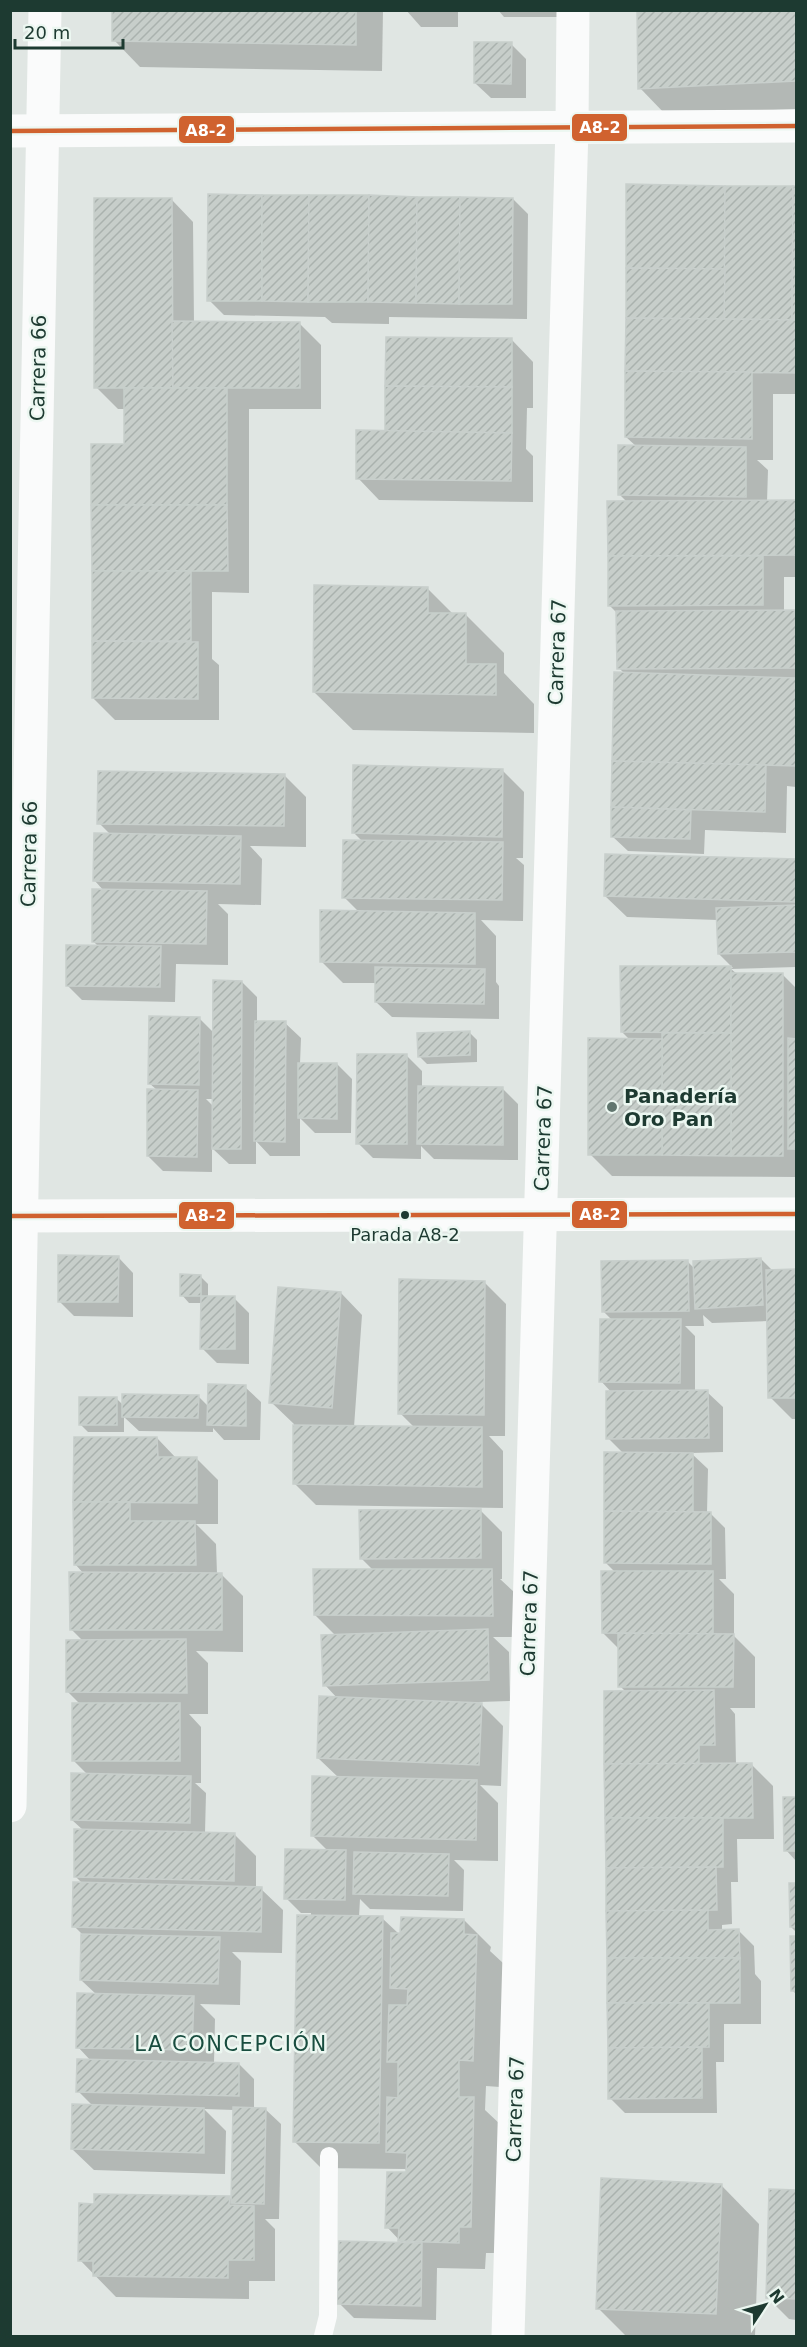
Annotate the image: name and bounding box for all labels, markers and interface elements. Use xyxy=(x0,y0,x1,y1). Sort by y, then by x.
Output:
scale bar xyxy=(15,12,123,50)
text: 20 m xyxy=(24,22,70,43)
line badge: A8-2 xyxy=(571,113,628,142)
line badge: A8-2 xyxy=(178,115,235,144)
text: A8-2 xyxy=(579,118,621,137)
text: A8-2 xyxy=(185,121,227,140)
street label: Carrera 66 xyxy=(25,315,51,421)
street label: Carrera 67 xyxy=(543,598,571,706)
street label: Carrera 66 xyxy=(16,801,42,907)
street label: Carrera 67 xyxy=(529,1084,557,1192)
place label: Panadería Oro Pan xyxy=(624,1084,737,1131)
marker: Panadería Oro Pan xyxy=(605,1100,619,1114)
line badge: A8-2 xyxy=(571,1200,628,1229)
line badge: A8-2 xyxy=(178,1201,235,1230)
text: A8-2 xyxy=(579,1205,621,1224)
text: A8-2 xyxy=(185,1206,227,1225)
marker: Parada A8-2 xyxy=(399,1209,411,1221)
place label: Parada A8-2 xyxy=(350,1224,460,1245)
street label: Carrera 67 xyxy=(515,1569,543,1677)
district label: LA CONCEPCIÓN xyxy=(134,2031,328,2056)
street label: Carrera 67 xyxy=(501,2055,529,2163)
north arrow xyxy=(735,2275,795,2335)
text: N xyxy=(765,2285,788,2307)

